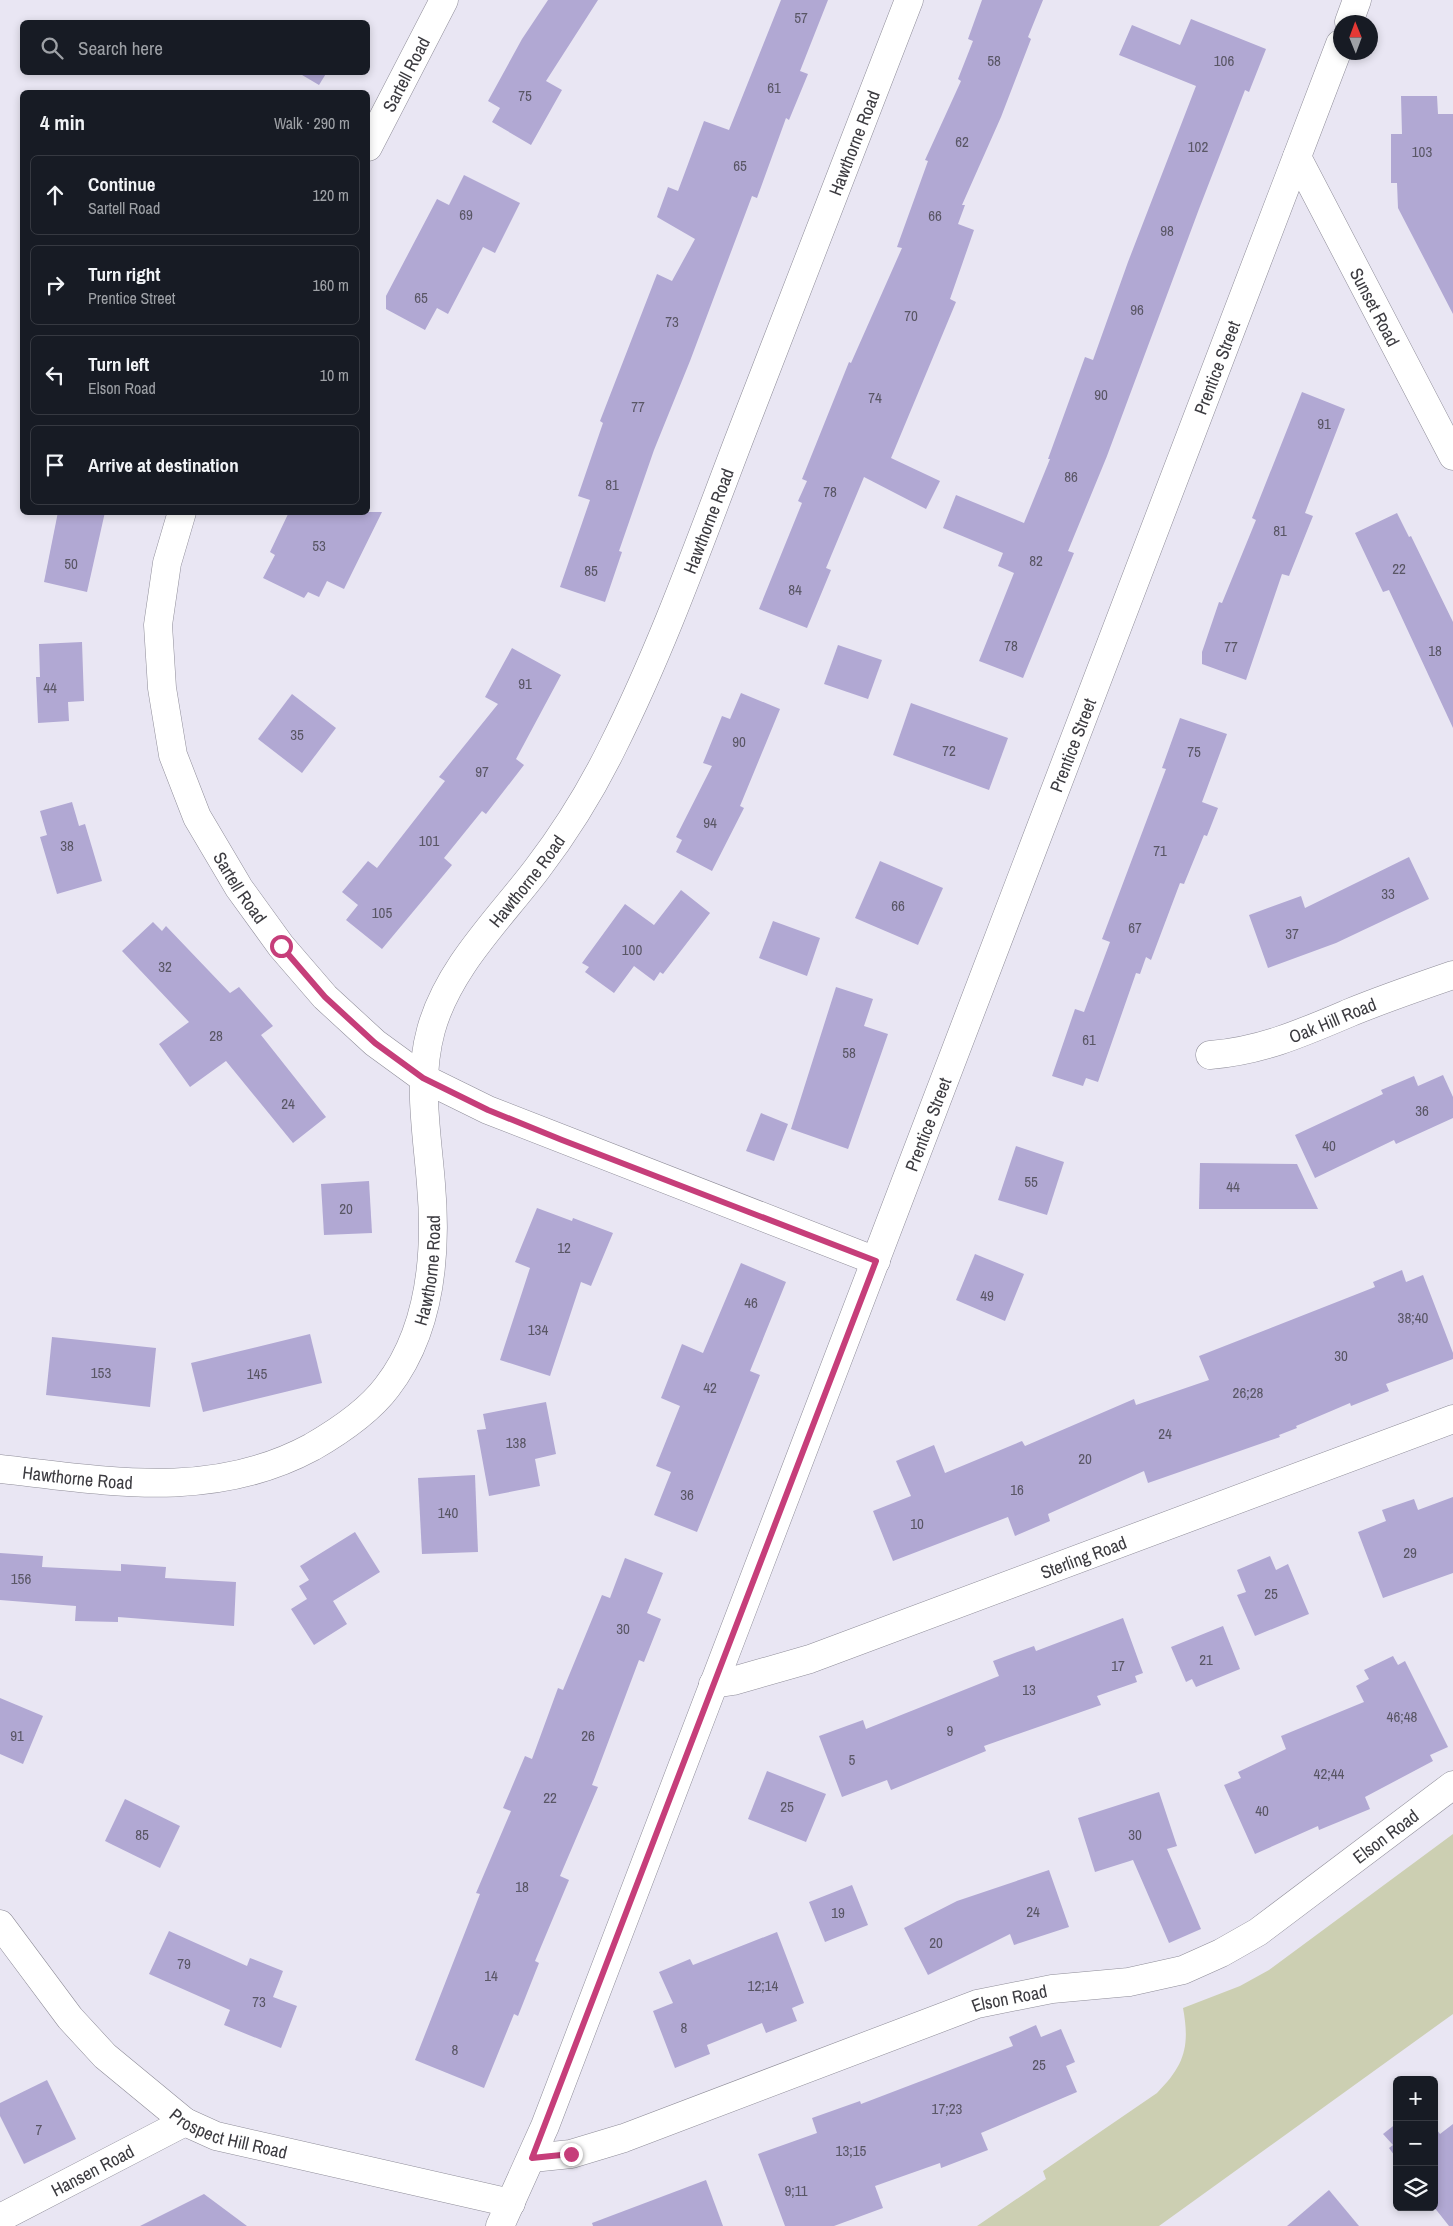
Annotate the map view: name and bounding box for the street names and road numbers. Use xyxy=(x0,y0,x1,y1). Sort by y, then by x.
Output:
street label: Sartell Road xyxy=(376,32,435,116)
street label: Hawthorne Road xyxy=(822,87,885,199)
street label: Sunset Road xyxy=(1344,263,1406,350)
street label: Prentice Street xyxy=(1187,317,1246,418)
street label: Hawthorne Road xyxy=(677,465,739,577)
street label: Prentice Street xyxy=(1043,694,1102,795)
street label: Hawthorne Road xyxy=(483,830,571,932)
street label: Sartell Road xyxy=(208,847,273,928)
street label: Oak Hill Road xyxy=(1285,991,1380,1049)
street label: Prentice Street xyxy=(898,1074,957,1175)
street label: Hawthorne Road xyxy=(407,1215,445,1328)
street label: Hawthorne Road xyxy=(21,1459,133,1495)
street label: Sterling Road xyxy=(1037,1529,1130,1585)
street label: Elson Road xyxy=(1347,1803,1423,1869)
street label: Elson Road xyxy=(968,1978,1049,2018)
street label: Prospect Hill Road xyxy=(165,2102,290,2164)
street label: Hansen Road xyxy=(46,2138,138,2202)

